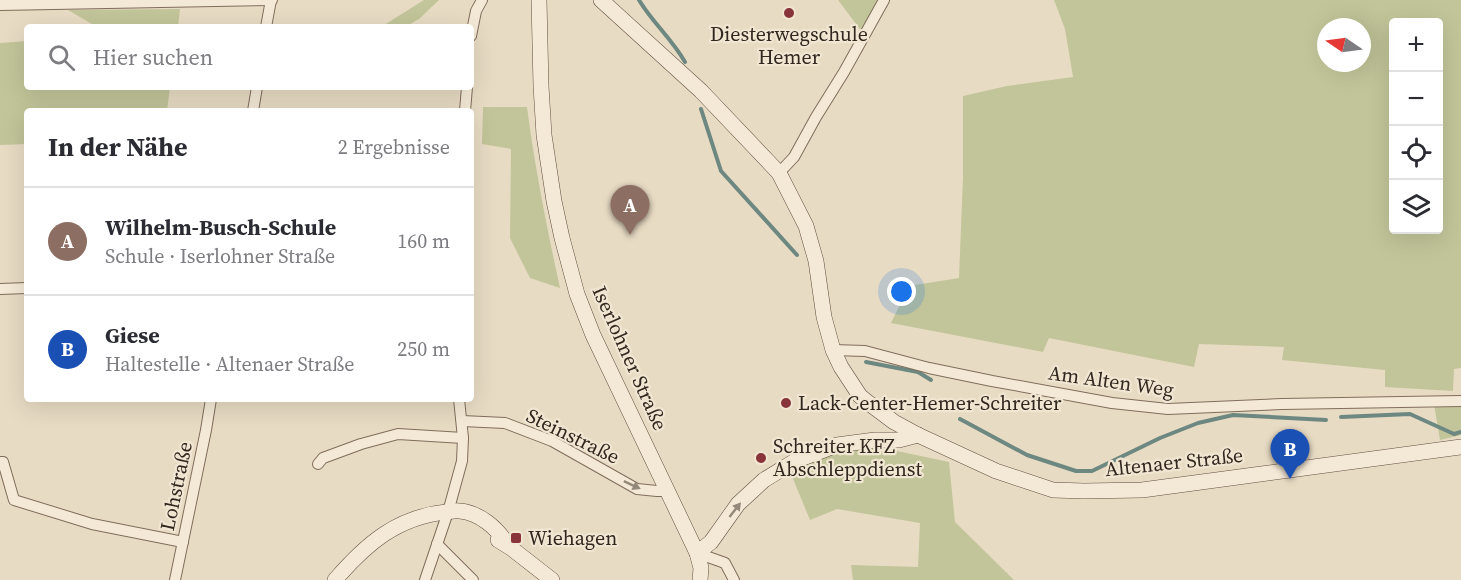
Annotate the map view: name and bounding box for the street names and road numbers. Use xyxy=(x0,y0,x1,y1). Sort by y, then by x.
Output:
street label: Iserlohner Straße xyxy=(586,281,674,435)
street label: Am Alten Weg xyxy=(1046,358,1176,404)
street label: Steinstraße xyxy=(522,401,624,471)
street label: Lohstraße xyxy=(153,439,199,533)
street label: Altenaer Straße xyxy=(1104,441,1244,483)

